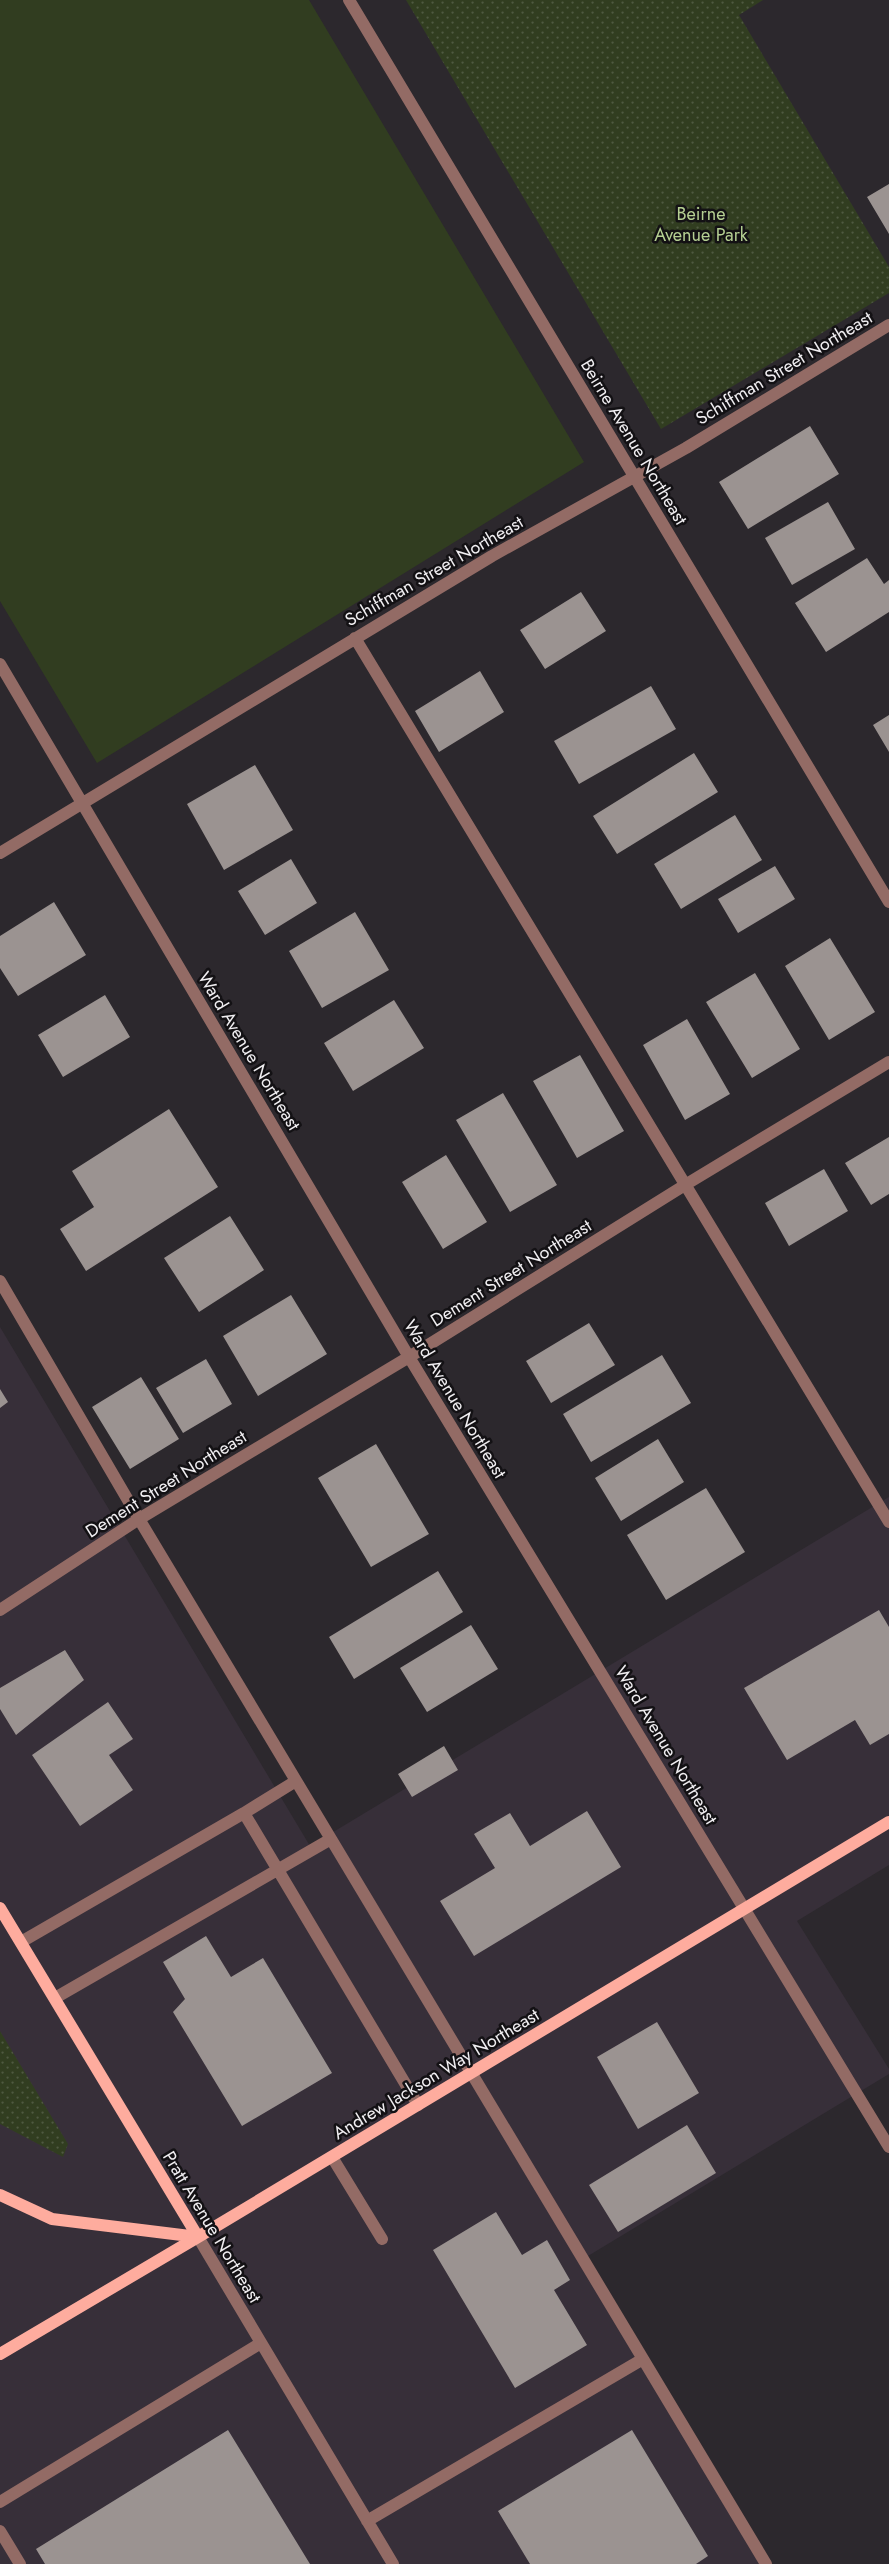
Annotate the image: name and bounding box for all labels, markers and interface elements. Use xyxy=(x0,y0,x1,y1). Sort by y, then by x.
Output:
park label: Beirne Avenue Park xyxy=(654,201,748,248)
street label: Schiffman Street Northeast xyxy=(691,304,878,431)
street label: Beirne Avenue Northeast xyxy=(574,354,694,530)
street label: Schiffman Street Northeast xyxy=(340,509,529,633)
street label: Ward Avenue Northeast xyxy=(191,967,307,1136)
street label: Dement Street Northeast xyxy=(425,1212,597,1333)
street label: Ward Avenue Northeast xyxy=(397,1315,513,1484)
street label: Dement Street Northeast xyxy=(80,1423,252,1544)
street label: Ward Avenue Northeast xyxy=(608,1661,724,1830)
street label: Andrew Jackson Way Northeast xyxy=(328,2002,545,2146)
street label: Pratt Avenue Northeast xyxy=(156,2146,268,2308)

